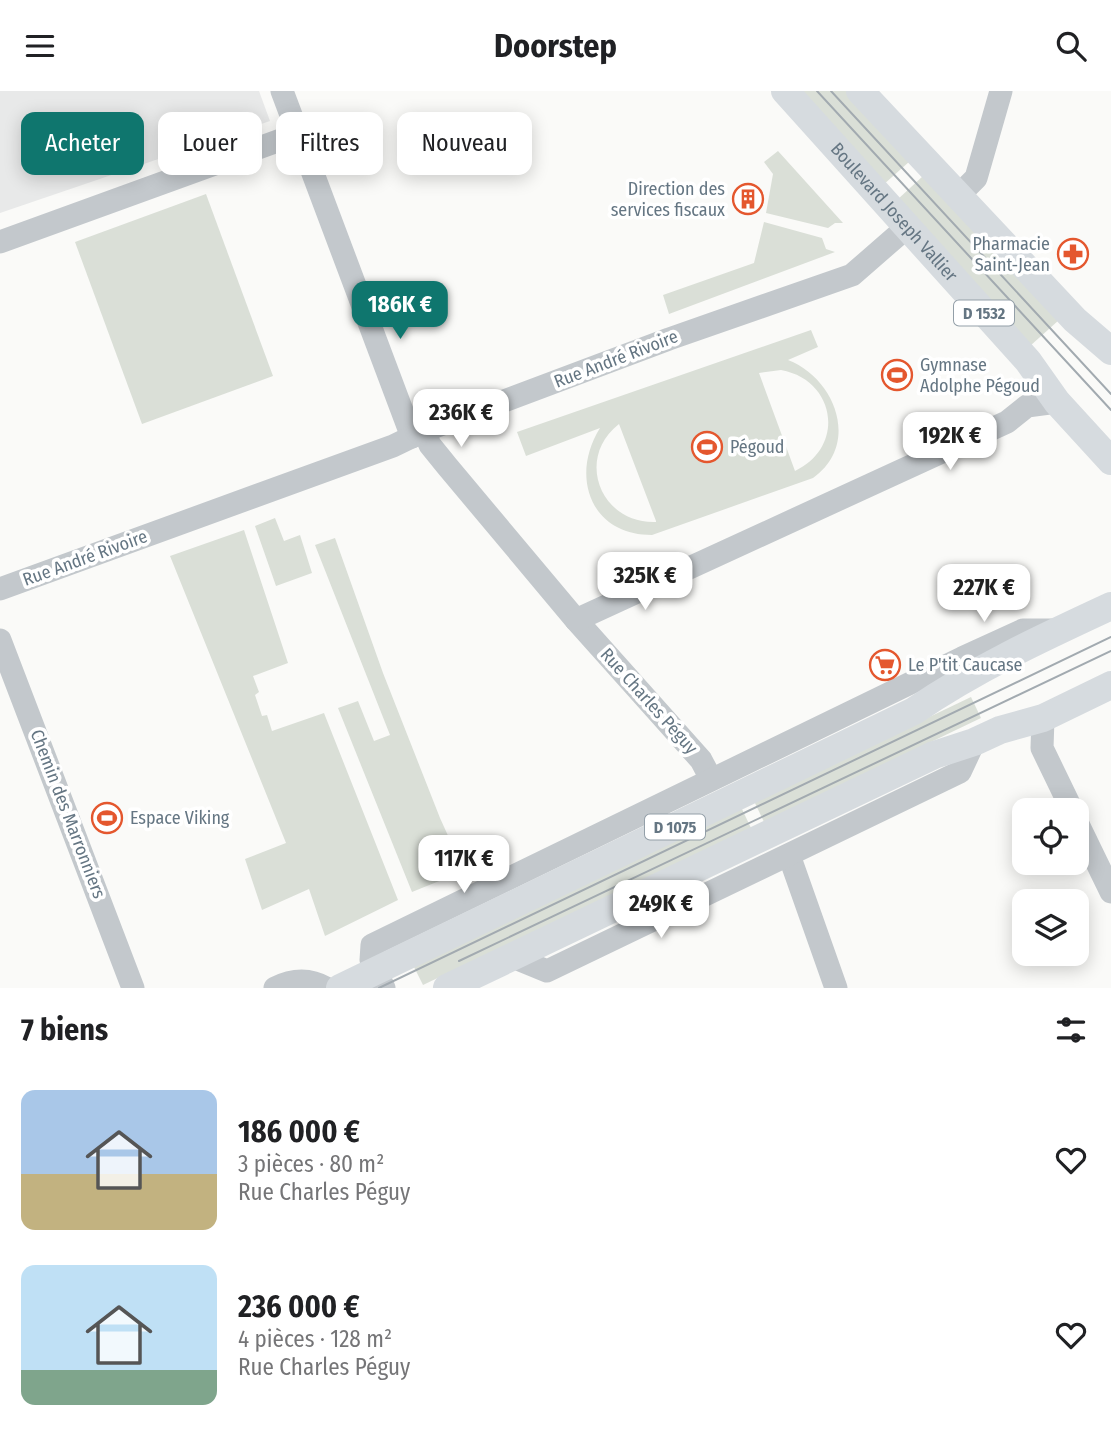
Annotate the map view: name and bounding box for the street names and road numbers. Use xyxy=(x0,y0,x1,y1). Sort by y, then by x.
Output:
street label: Boulevard Joseph Vallier xyxy=(826,138,963,287)
road number: D 1532 xyxy=(954,301,1014,325)
street label: Rue André Rivoire xyxy=(551,325,681,393)
street label: Rue André Rivoire xyxy=(20,525,150,591)
street label: Rue Charles Péguy xyxy=(596,644,702,758)
street label: Chemin des Marronniers xyxy=(26,726,110,902)
road number: D 1075 xyxy=(645,814,705,839)

